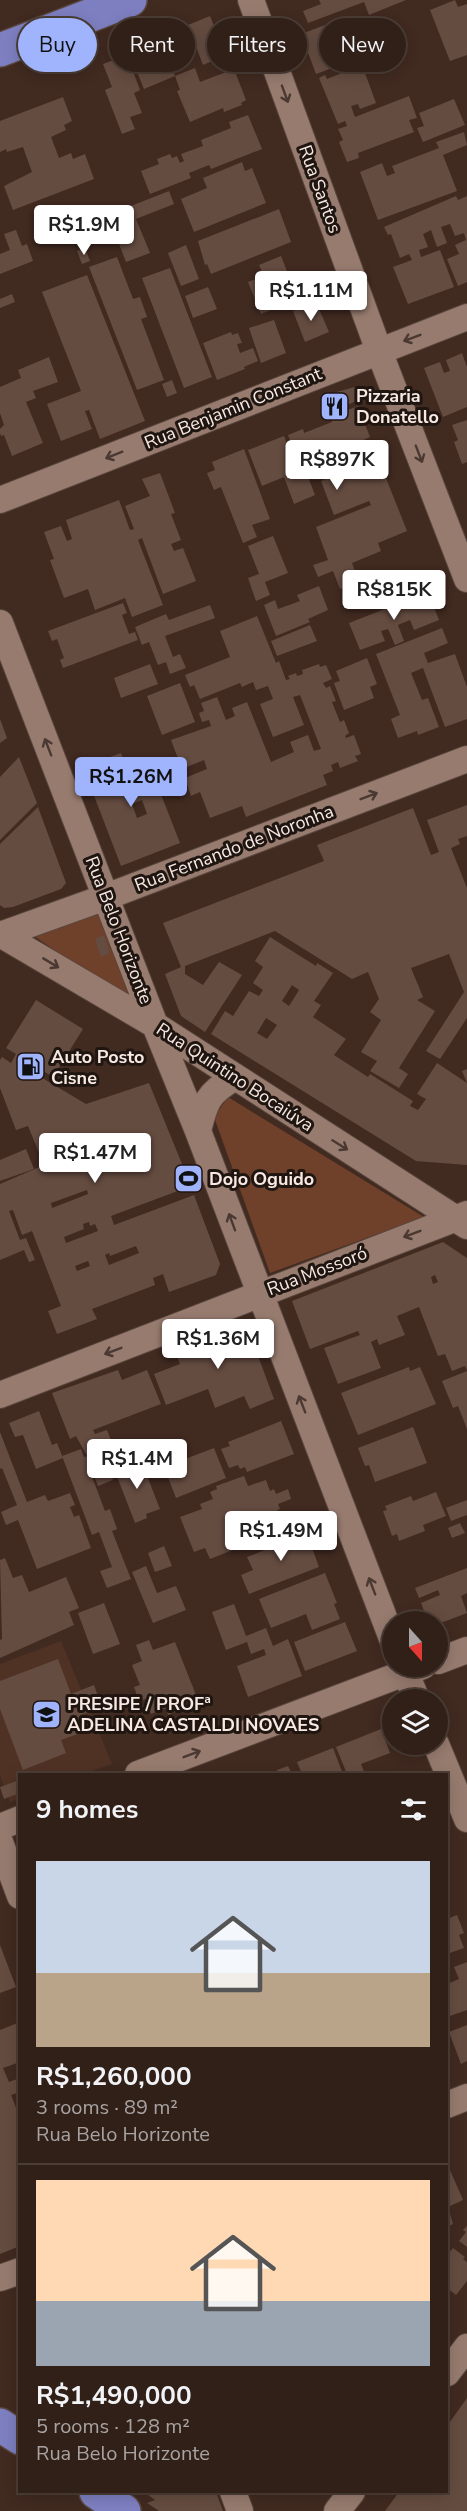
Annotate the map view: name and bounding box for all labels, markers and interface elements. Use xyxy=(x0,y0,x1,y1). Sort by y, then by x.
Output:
chip: Buy xyxy=(18,18,97,72)
chip: Rent xyxy=(109,18,195,72)
chip: Filters xyxy=(207,18,307,72)
chip: New xyxy=(319,18,406,72)
one-way arrow xyxy=(280,85,291,103)
street label: Rua Santos xyxy=(293,142,347,236)
pin: R$1.9M xyxy=(35,205,133,256)
text: R$1.9M xyxy=(48,211,120,238)
pin: R$1.11M xyxy=(256,271,366,322)
text: R$1.11M xyxy=(269,277,353,304)
one-way arrow xyxy=(404,333,422,344)
street label: Rua Benjamin Constant xyxy=(141,361,326,455)
place label: Pizzaria Donatello xyxy=(356,384,439,429)
restaurant icon: Pizzaria Donatello xyxy=(319,390,351,422)
pin: R$897K xyxy=(288,440,386,491)
one-way arrow xyxy=(414,445,425,463)
text: R$897K xyxy=(300,446,375,473)
one-way arrow xyxy=(105,450,123,461)
pin: R$815K xyxy=(345,570,443,621)
text: R$815K xyxy=(357,576,432,603)
one-way arrow xyxy=(42,738,53,757)
pin: R$1.26M xyxy=(76,757,186,808)
text: R$1.26M xyxy=(89,763,173,790)
one-way arrow xyxy=(359,790,378,801)
street label: Rua Fernando de Noronha xyxy=(131,799,337,897)
street label: Rua Belo Horizonte xyxy=(80,853,158,1007)
one-way arrow xyxy=(42,957,59,969)
street label: Rua Quintino Bocaiúva xyxy=(152,1017,318,1137)
place label: Auto Posto Cisne xyxy=(51,1045,144,1090)
fuel station icon: Auto Posto Cisne xyxy=(14,1051,46,1083)
pin: R$1.47M xyxy=(40,1133,150,1184)
text: R$1.47M xyxy=(53,1139,137,1166)
one-way arrow xyxy=(331,1139,348,1151)
sports icon: Dojo Oguido xyxy=(172,1163,204,1195)
place label: Dojo Oguido xyxy=(209,1167,314,1191)
one-way arrow xyxy=(226,1213,237,1232)
one-way arrow xyxy=(404,1230,422,1241)
street label: Rua Mossoró xyxy=(264,1241,370,1301)
pin: R$1.36M xyxy=(163,1319,273,1370)
text: R$1.36M xyxy=(176,1325,260,1352)
one-way arrow xyxy=(104,1346,123,1357)
one-way arrow xyxy=(296,1396,307,1414)
pin: R$1.4M xyxy=(88,1439,186,1490)
text: R$1.4M xyxy=(101,1445,173,1472)
pin: R$1.49M xyxy=(226,1511,336,1562)
text: R$1.49M xyxy=(239,1517,323,1544)
one-way arrow xyxy=(366,1577,377,1596)
north arrow xyxy=(382,1611,448,1677)
map controls xyxy=(382,1611,448,1755)
button: layers xyxy=(382,1689,448,1755)
place label: PRESIPE / PROFª ADELINA CASTALDI NOVAES xyxy=(67,1692,319,1737)
school or university icon: PRESIPE / PROFª ADELINA CASTALDI NOVAES xyxy=(30,1698,62,1730)
one-way arrow xyxy=(182,1747,201,1758)
text: 9 homes xyxy=(36,1792,138,1827)
icon: filters xyxy=(397,1793,430,1826)
icon: home xyxy=(179,1900,287,2008)
text: R$1,260,000 xyxy=(36,2059,192,2094)
text: 3 rooms · 89 m² xyxy=(36,2094,178,2121)
text: Rua Belo Horizonte xyxy=(36,2121,210,2148)
icon: home xyxy=(179,2219,287,2327)
text: R$1,490,000 xyxy=(36,2378,192,2413)
text: 5 rooms · 128 m² xyxy=(36,2413,190,2440)
text: Rua Belo Horizonte xyxy=(36,2440,210,2467)

